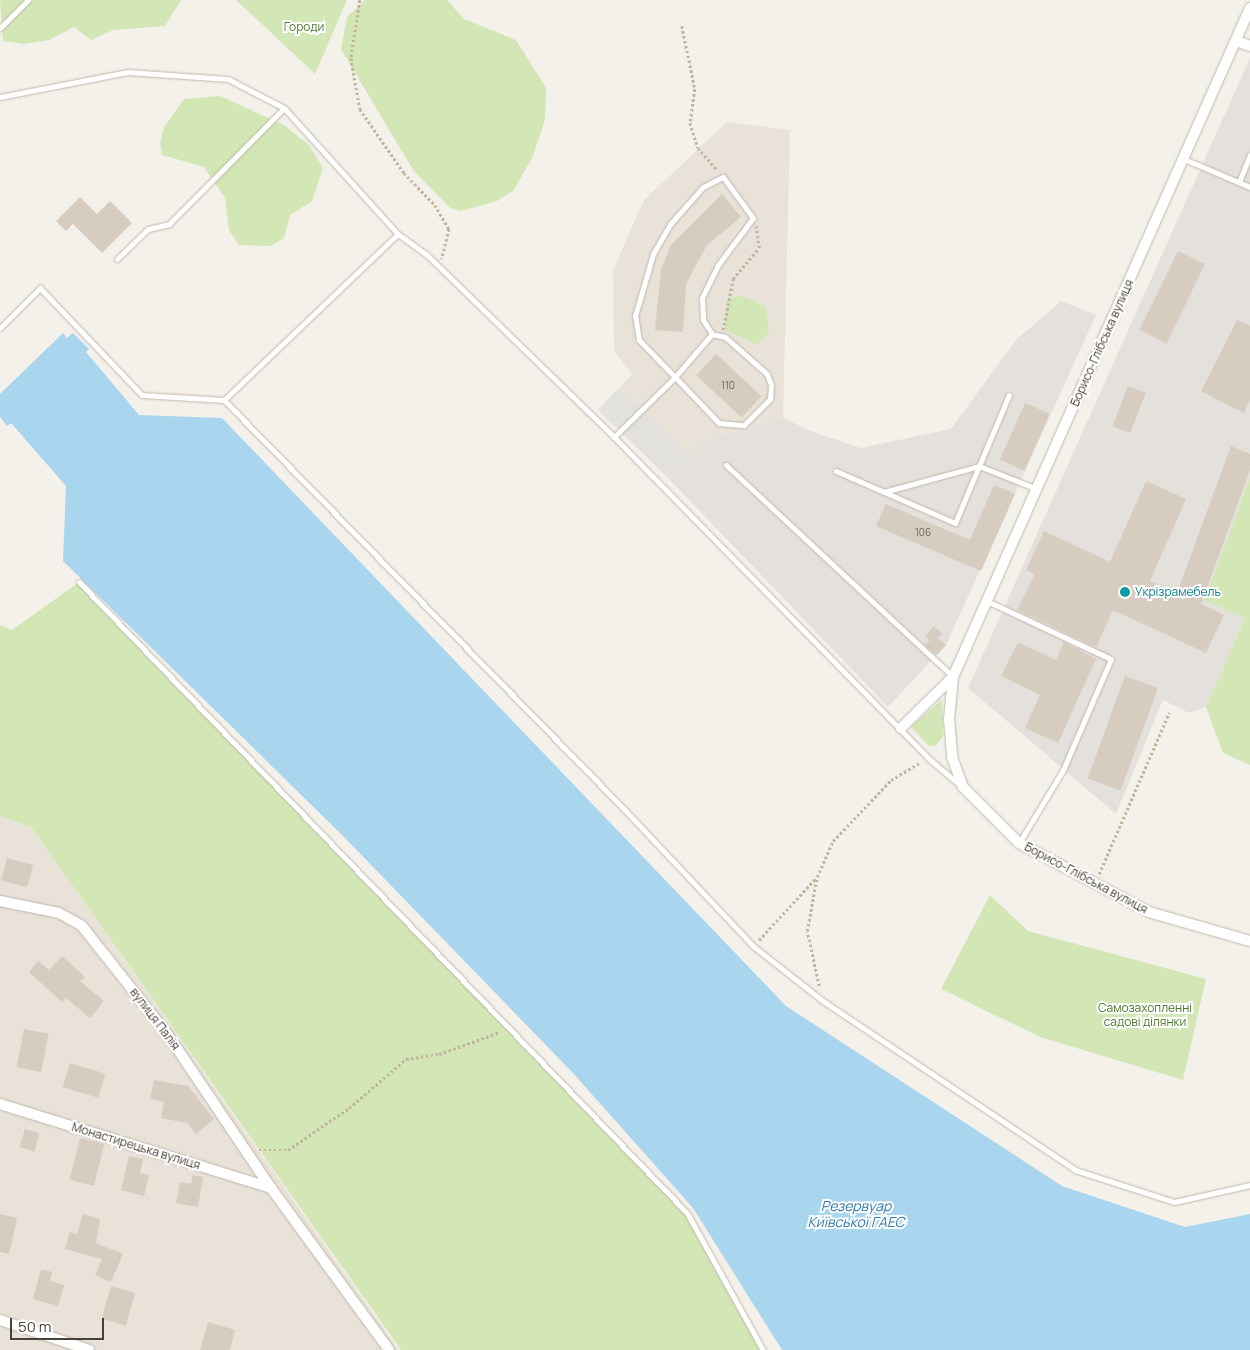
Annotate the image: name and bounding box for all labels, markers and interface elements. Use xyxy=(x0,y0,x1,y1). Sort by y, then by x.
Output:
park label: Городи xyxy=(284,20,324,34)
street label: Борисо-Глібська вулиця xyxy=(1067,277,1137,409)
house number: 110 xyxy=(721,380,735,392)
house number: 106 xyxy=(915,527,931,539)
place label: Укрізрамебель xyxy=(1135,585,1221,599)
marker: Укрізрамебель xyxy=(1119,586,1131,598)
street label: Борисо-Глібська вулиця xyxy=(1022,839,1150,917)
street label: вулиця Палія xyxy=(127,985,183,1053)
park label: Самозахопленні садові ділянки xyxy=(1098,1001,1192,1029)
street label: Монастирецька вулиця xyxy=(70,1120,202,1172)
water label: Резервуар Київської ГАЕС xyxy=(807,1198,905,1230)
scale bar xyxy=(12,1308,106,1340)
text: 50 m xyxy=(18,1316,52,1337)

